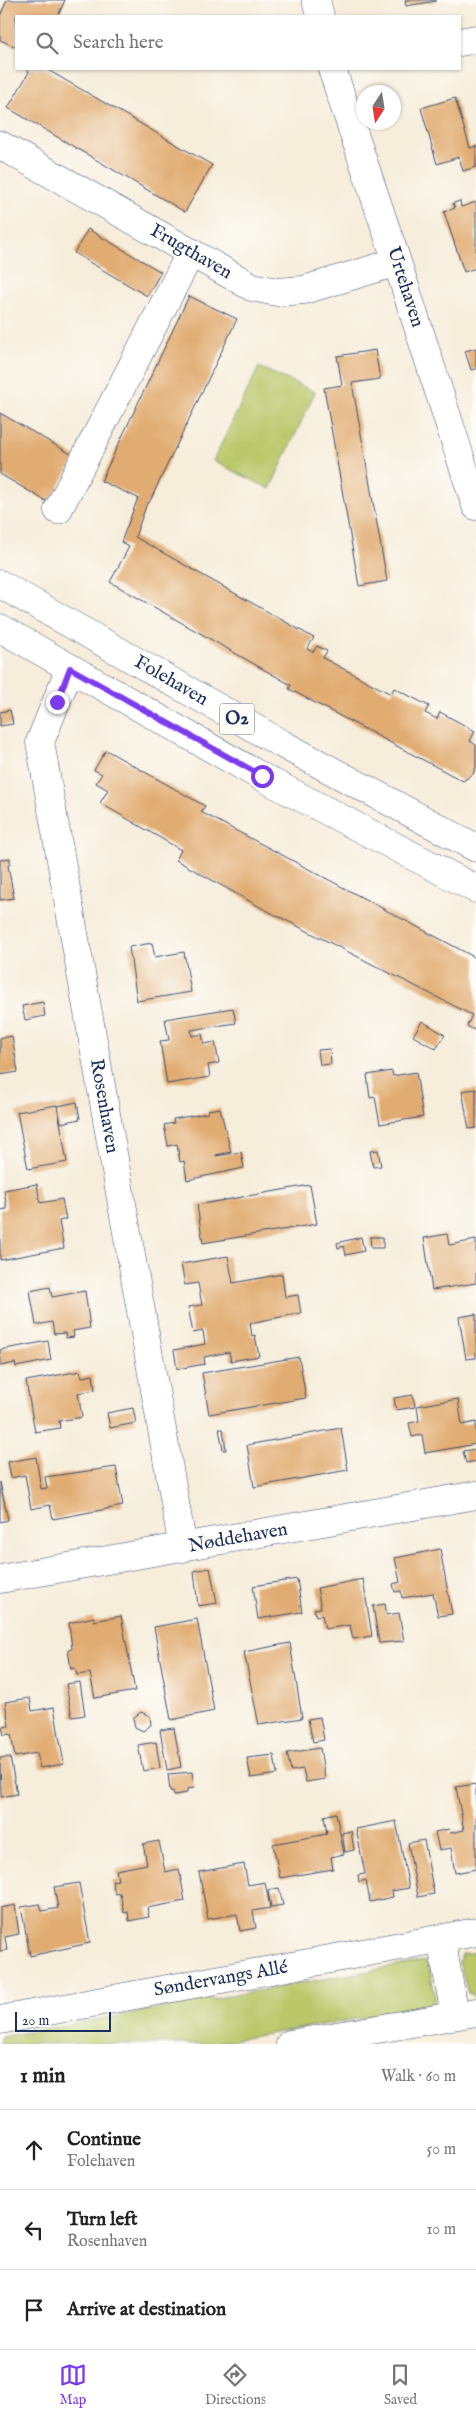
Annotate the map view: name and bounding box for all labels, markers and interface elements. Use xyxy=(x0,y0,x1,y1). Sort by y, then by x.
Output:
search box xyxy=(15,15,461,70)
icon: search xyxy=(33,29,61,57)
text: Search here xyxy=(73,31,164,55)
north arrow xyxy=(356,85,401,130)
street label: Frugthaven xyxy=(146,219,236,285)
street label: Urtehaven xyxy=(381,244,429,330)
street label: Folehaven xyxy=(130,650,212,712)
route end xyxy=(46,691,69,714)
road number: O2 xyxy=(220,704,254,734)
route start xyxy=(251,765,274,788)
street label: Rosenhaven xyxy=(84,1057,124,1155)
street label: Nøddehaven xyxy=(186,1517,290,1559)
street label: Søndervangs Allé xyxy=(152,1955,290,2003)
scale bar xyxy=(15,2009,111,2032)
text: 20 m xyxy=(22,2012,49,2030)
text: 1 min xyxy=(20,2063,65,2090)
text: Walk · 60 m xyxy=(381,2067,456,2087)
text: Continue xyxy=(67,2128,141,2152)
icon: ahead xyxy=(20,2136,48,2164)
text: 50 m xyxy=(427,2140,456,2160)
text: Folehaven xyxy=(67,2152,135,2172)
text: Turn left xyxy=(67,2208,138,2232)
icon: left xyxy=(20,2216,48,2244)
text: 10 m xyxy=(426,2220,456,2240)
text: Rosenhaven xyxy=(67,2232,147,2252)
icon: arrive xyxy=(20,2296,48,2324)
text: Arrive at destination xyxy=(67,2298,226,2322)
tab: Map xyxy=(59,2361,87,2409)
tab: Directions xyxy=(205,2361,266,2409)
tab: Saved xyxy=(384,2361,417,2409)

